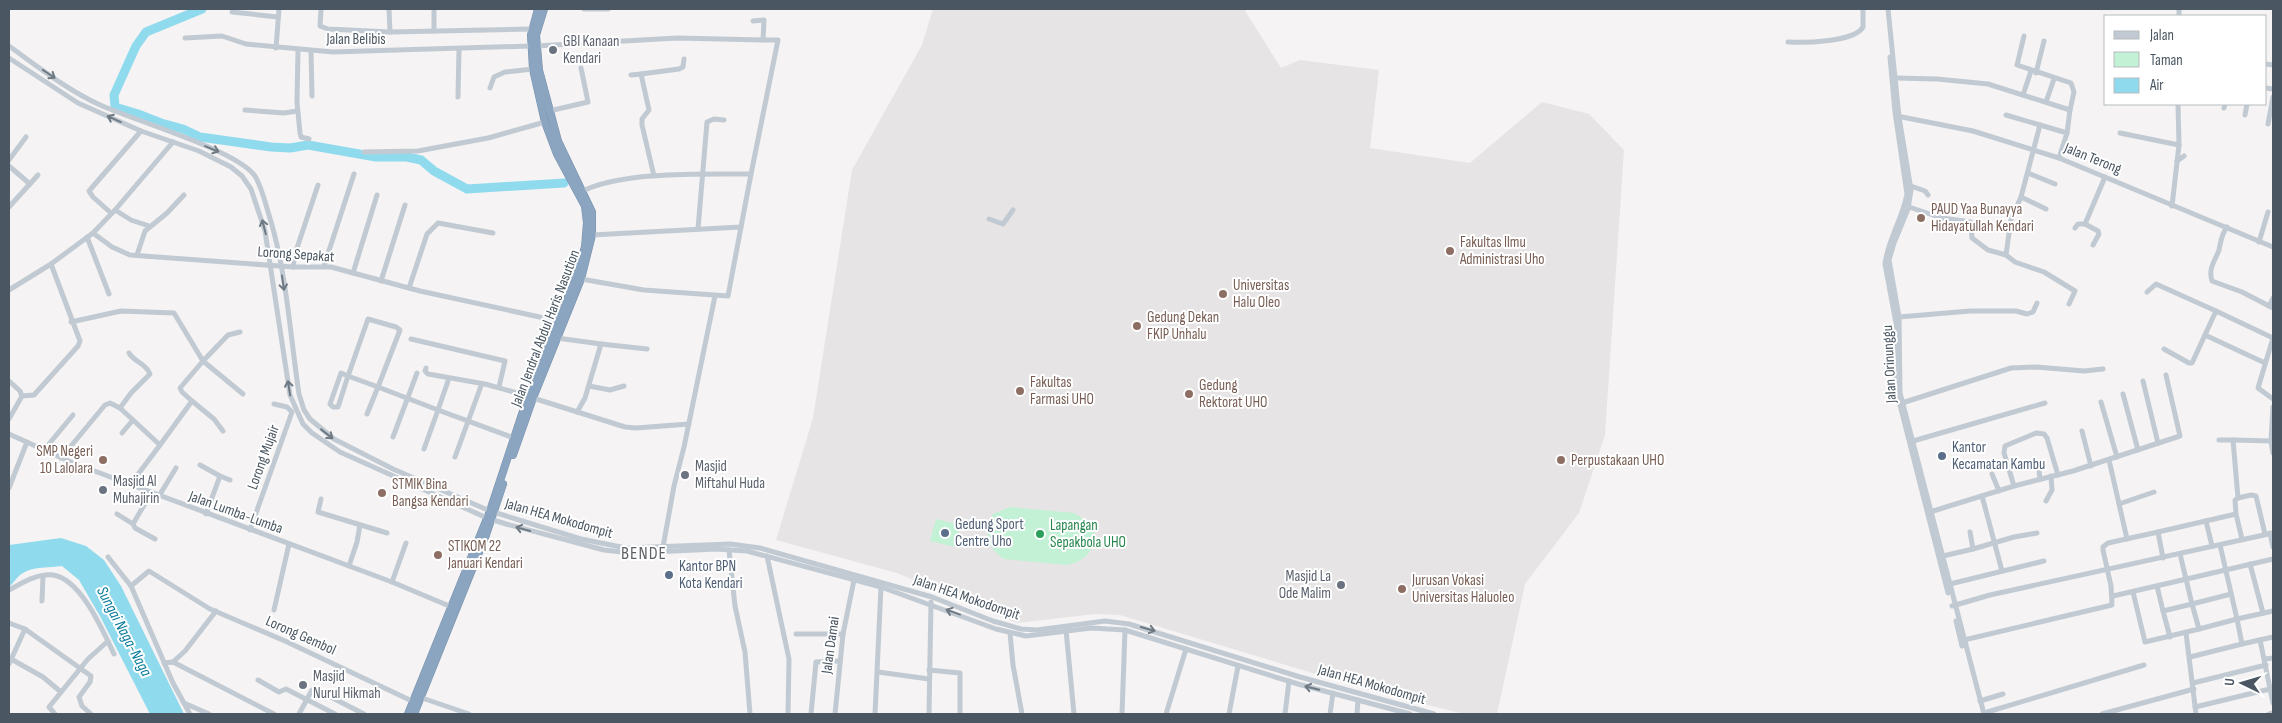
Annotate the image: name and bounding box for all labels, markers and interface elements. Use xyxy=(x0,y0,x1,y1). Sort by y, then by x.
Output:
legend xyxy=(2104,15,2267,105)
text: Jalan xyxy=(2149,26,2174,45)
street label: Jalan Belibis xyxy=(325,30,386,49)
place label: GBI Kanaan Kendari xyxy=(563,32,619,68)
marker: GBI Kanaan Kendari xyxy=(547,44,559,56)
text: Taman xyxy=(2150,51,2183,70)
one-way arrow xyxy=(42,69,56,79)
text: Air xyxy=(2149,76,2164,95)
one-way arrow xyxy=(107,113,122,123)
street label: Jalan Terong xyxy=(2060,138,2124,179)
one-way arrow xyxy=(204,145,219,154)
place label: PAUD Yaa Bunayya Hidayatullah Kendari xyxy=(1931,200,2034,236)
marker: PAUD Yaa Bunayya Hidayatullah Kendari xyxy=(1915,212,1927,224)
one-way arrow xyxy=(259,220,268,236)
place label: Fakultas Ilmu Administrasi Uho xyxy=(1459,233,1545,269)
street label: Lorong Sepakat xyxy=(257,242,336,267)
marker: Fakultas Ilmu Administrasi Uho xyxy=(1444,245,1456,257)
street label: Jalan Jendral Abdul Haris Nasution xyxy=(506,247,584,410)
one-way arrow xyxy=(279,274,289,290)
place label: Universitas Halu Oleo xyxy=(1233,276,1289,312)
marker: Universitas Halu Oleo xyxy=(1217,288,1229,300)
place label: Gedung Dekan FKIP Unhalu xyxy=(1147,308,1219,344)
marker: Gedung Dekan FKIP Unhalu xyxy=(1131,320,1143,332)
street label: Jalan Orinunggu xyxy=(1878,324,1901,404)
place label: Fakultas Farmasi UHO xyxy=(1030,373,1094,409)
place label: Gedung Rektorat UHO xyxy=(1199,376,1267,412)
one-way arrow xyxy=(284,380,294,396)
marker: Fakultas Farmasi UHO xyxy=(1014,385,1026,397)
marker: Gedung Rektorat UHO xyxy=(1183,388,1195,400)
street label: Lorong Mujair xyxy=(243,422,284,492)
one-way arrow xyxy=(320,429,334,439)
place label: Kantor Kecamatan Kambu xyxy=(1952,438,2045,474)
place label: SMP Negeri 10 Lalolara xyxy=(36,442,93,478)
marker: Kantor Kecamatan Kambu xyxy=(1936,450,1948,462)
place label: Perpustakaan UHO xyxy=(1571,451,1664,470)
marker: SMP Negeri 10 Lalolara xyxy=(97,454,109,466)
marker: Perpustakaan UHO xyxy=(1555,454,1567,466)
place label: Masjid Miftahul Huda xyxy=(695,457,765,493)
marker: Masjid Miftahul Huda xyxy=(679,469,691,481)
place label: Masjid Al Muhajirin xyxy=(113,472,159,508)
place label: STMIK Bina Bangsa Kendari xyxy=(392,475,469,511)
marker: Masjid Al Muhajirin xyxy=(97,484,109,496)
street label: Jalan Lumba-Lumba xyxy=(185,486,286,538)
marker: STMIK Bina Bangsa Kendari xyxy=(376,487,388,499)
street label: Jalan HEA Mokodompit xyxy=(502,494,615,543)
place label: Gedung Sport Centre Uho xyxy=(955,515,1024,551)
place label: Lapangan Sepakbola UHO xyxy=(1050,516,1126,552)
one-way arrow xyxy=(515,523,531,533)
marker: Gedung Sport Centre Uho xyxy=(939,527,951,539)
marker: Lapangan Sepakbola UHO xyxy=(1034,528,1046,540)
place label: STIKOM 22 Januari Kendari xyxy=(447,537,523,573)
district label: BENDE xyxy=(621,543,667,564)
marker: STIKOM 22 Januari Kendari xyxy=(432,549,444,561)
place label: Kantor BPN Kota Kendari xyxy=(679,557,743,593)
place label: Masjid La Ode Malim xyxy=(1279,567,1331,603)
marker: Kantor BPN Kota Kendari xyxy=(663,569,675,581)
street label: Jalan HEA Mokodompit xyxy=(910,570,1023,625)
place label: Jurusan Vokasi Universitas Haluoleo xyxy=(1411,571,1514,607)
marker: Masjid La Ode Malim xyxy=(1335,579,1347,591)
marker: Jurusan Vokasi Universitas Haluoleo xyxy=(1396,583,1408,595)
water label: Sungai Naga-Naga xyxy=(92,584,156,680)
one-way arrow xyxy=(946,607,961,616)
street label: Lorong Gembol xyxy=(263,612,339,659)
street label: Jalan Damai xyxy=(817,615,844,676)
one-way arrow xyxy=(1140,625,1156,635)
north arrow xyxy=(2217,658,2267,708)
street label: Jalan HEA Mokodompit xyxy=(1315,660,1428,709)
place label: Masjid Nurul Hikmah xyxy=(313,667,381,703)
text: U xyxy=(2221,678,2238,686)
marker: Masjid Nurul Hikmah xyxy=(297,679,309,691)
one-way arrow xyxy=(1304,683,1320,692)

